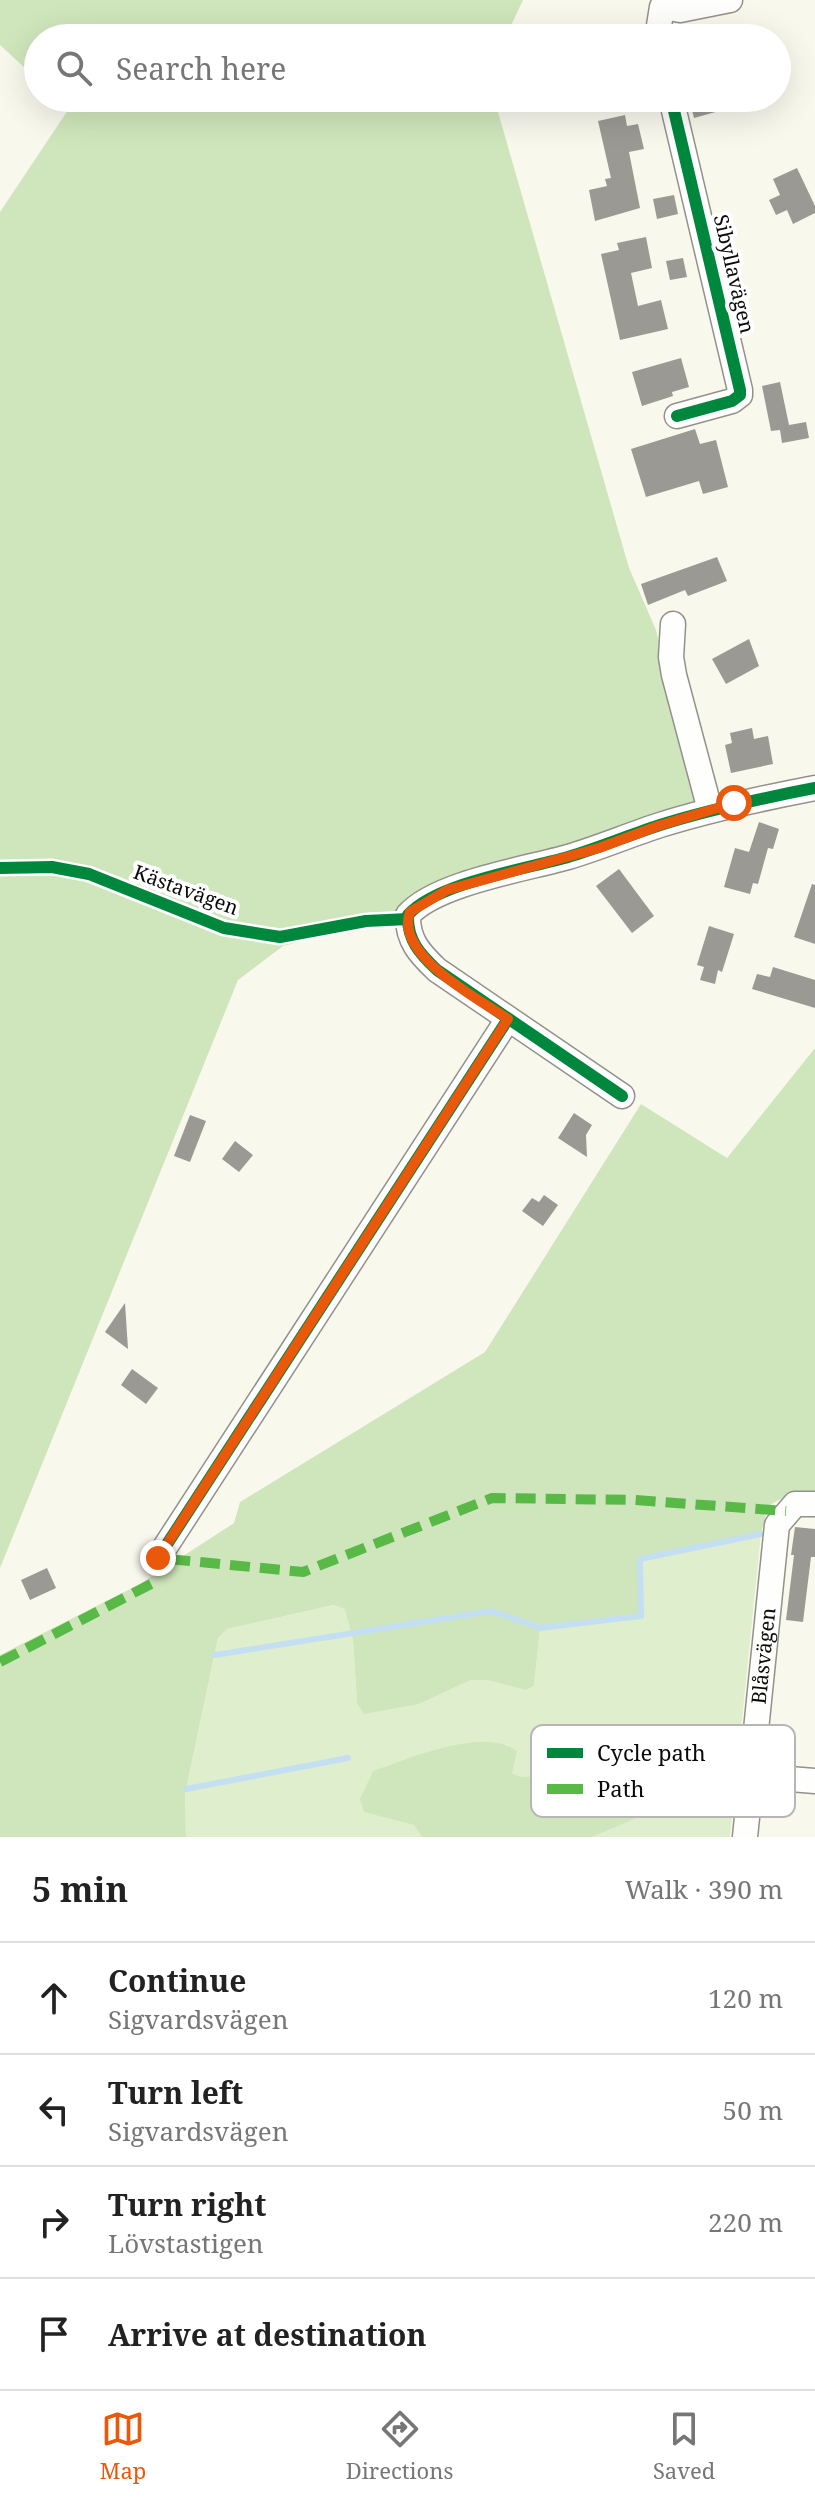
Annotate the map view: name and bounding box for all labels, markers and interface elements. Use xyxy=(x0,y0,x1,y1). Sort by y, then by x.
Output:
search box xyxy=(24,24,791,112)
icon: search xyxy=(52,46,96,90)
text: Search here xyxy=(116,48,286,89)
street label: Sibyllavägen xyxy=(708,212,761,336)
route start xyxy=(716,785,752,821)
street label: Kästavägen xyxy=(130,858,242,921)
route end xyxy=(140,1540,176,1576)
street label: Blåsvägen xyxy=(745,1606,781,1705)
legend xyxy=(531,1725,795,1817)
text: Cycle path xyxy=(597,1737,706,1767)
text: Path xyxy=(597,1773,644,1803)
text: 5 min xyxy=(32,1866,128,1912)
text: Walk · 390 m xyxy=(625,1871,783,1907)
text: Continue xyxy=(108,1960,246,2001)
icon: ahead xyxy=(32,1976,76,2020)
text: 120 m xyxy=(708,1980,783,2016)
text: Sigvardsvägen xyxy=(108,2001,288,2037)
text: Turn left xyxy=(108,2072,243,2113)
icon: left xyxy=(32,2088,76,2132)
text: 50 m xyxy=(723,2092,783,2128)
text: Sigvardsvägen xyxy=(108,2113,288,2149)
text: Turn right xyxy=(108,2184,266,2225)
icon: right xyxy=(32,2200,76,2244)
text: 220 m xyxy=(708,2204,783,2240)
text: Lövstastigen xyxy=(108,2225,264,2261)
icon: arrive xyxy=(32,2312,76,2356)
text: Arrive at destination xyxy=(108,2314,427,2355)
tab: Map xyxy=(100,2407,146,2485)
tab: Directions xyxy=(346,2407,453,2485)
tab: Saved xyxy=(653,2407,715,2485)

